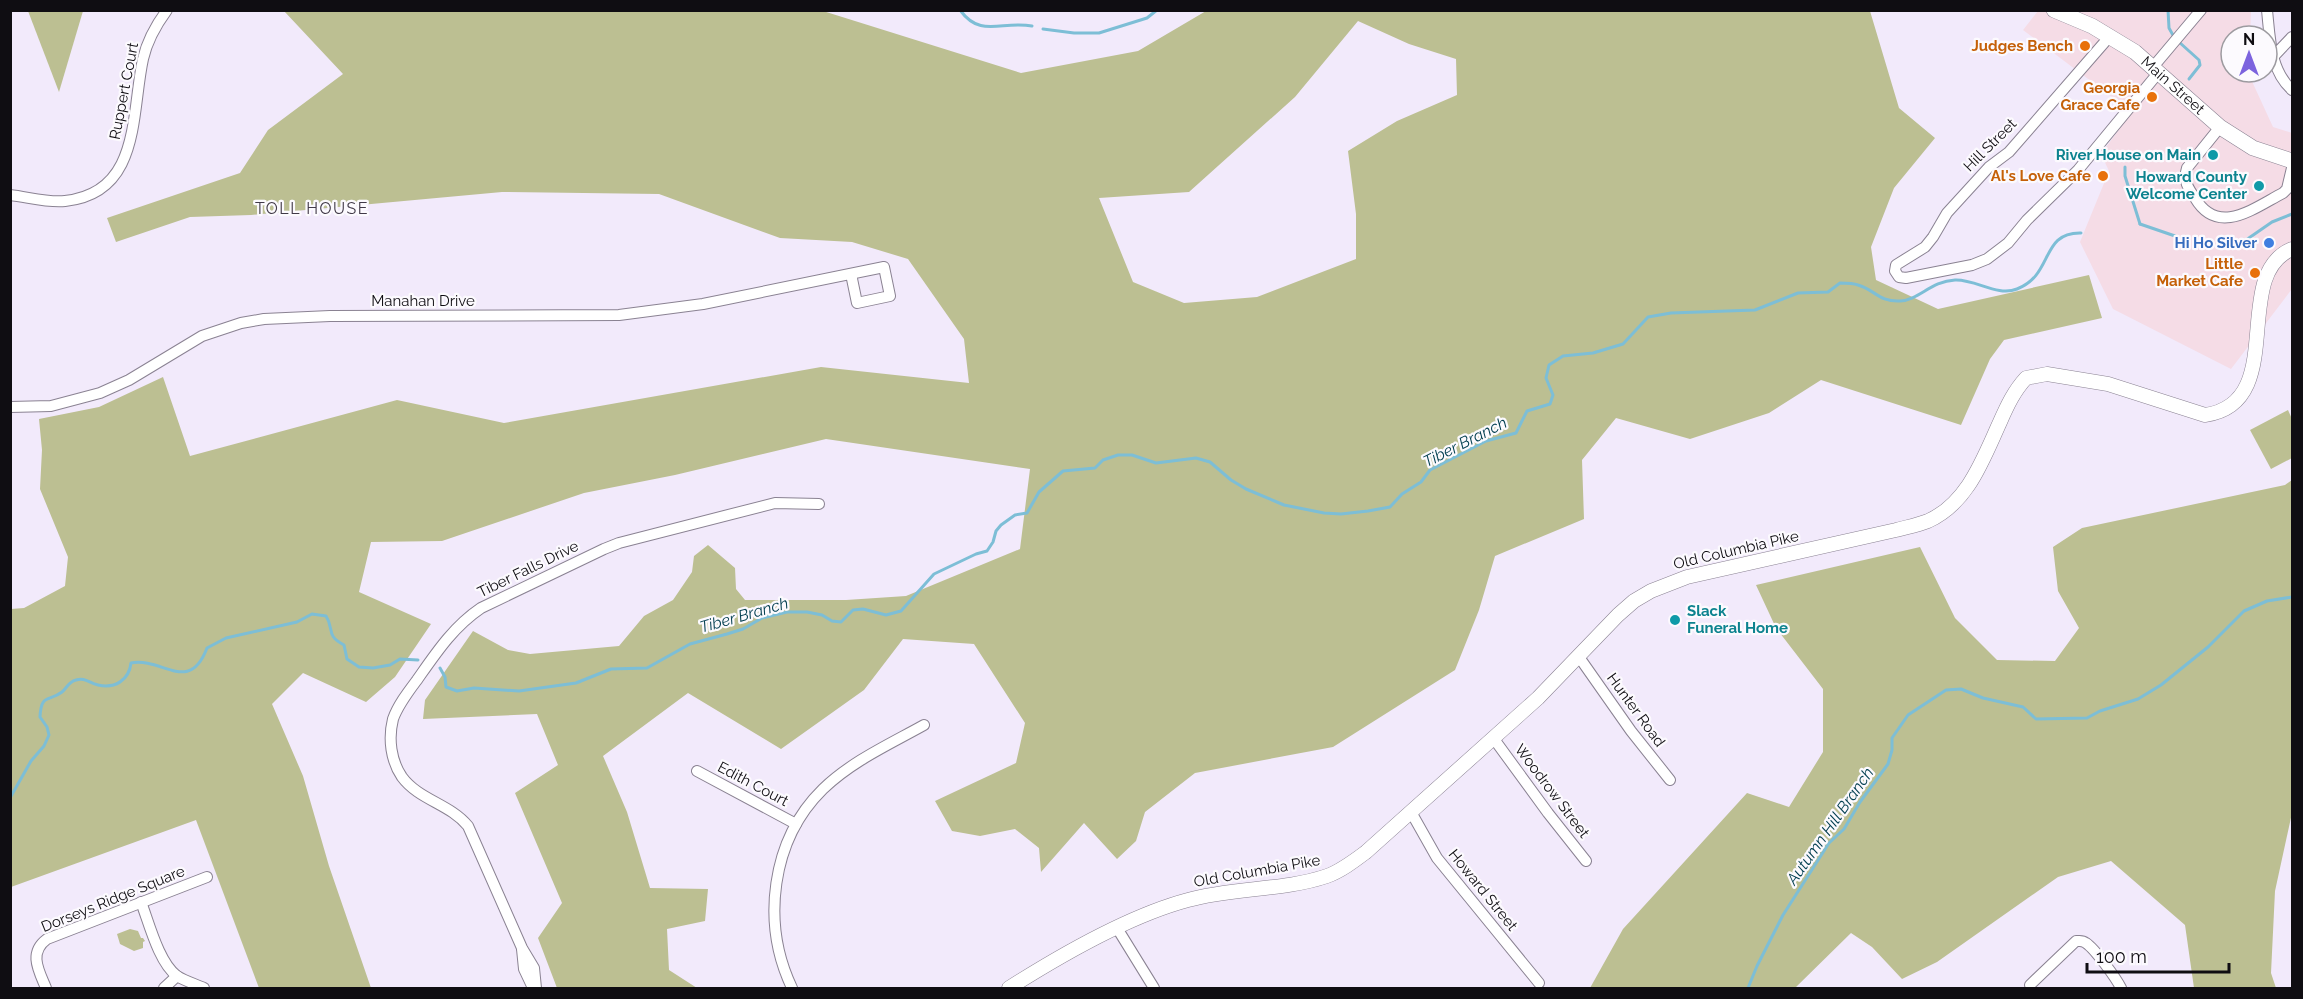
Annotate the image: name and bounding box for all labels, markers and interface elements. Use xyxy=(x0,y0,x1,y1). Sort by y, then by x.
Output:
north arrow xyxy=(2219,24,2279,84)
text: N xyxy=(2243,30,2255,49)
place label: Judges Bench xyxy=(1972,37,2073,55)
marker: Judges Bench xyxy=(2078,39,2092,53)
street label: Ruppert Court xyxy=(106,41,142,141)
street label: Main Street xyxy=(2137,53,2208,118)
place label: Georgia Grace Cafe xyxy=(2060,79,2140,114)
marker: Georgia Grace Cafe xyxy=(2145,90,2159,104)
street label: Hill Street xyxy=(1960,115,2020,175)
place label: River House on Main xyxy=(2056,146,2201,164)
marker: River House on Main xyxy=(2206,148,2220,162)
place label: Al's Love Cafe xyxy=(1991,167,2091,185)
place label: Howard County Welcome Center xyxy=(2126,168,2248,203)
marker: Al's Love Cafe xyxy=(2096,169,2110,183)
marker: Howard County Welcome Center xyxy=(2252,179,2266,193)
district label: TOLL HOUSE xyxy=(255,199,369,218)
place label: Hi Ho Silver xyxy=(2175,234,2257,252)
marker: Hi Ho Silver xyxy=(2262,236,2276,250)
place label: Little Market Cafe xyxy=(2156,255,2243,290)
marker: Little Market Cafe xyxy=(2248,266,2262,280)
street label: Manahan Drive xyxy=(371,292,475,310)
water label: Tiber Branch xyxy=(1420,413,1510,471)
street label: Old Columbia Pike xyxy=(1672,527,1801,573)
street label: Tiber Falls Drive xyxy=(474,537,582,601)
water label: Tiber Branch xyxy=(698,593,791,637)
place label: Slack Funeral Home xyxy=(1687,602,1788,637)
marker: Slack Funeral Home xyxy=(1668,613,1682,627)
street label: Hunter Road xyxy=(1603,669,1669,751)
street label: Woodrow Street xyxy=(1511,741,1593,841)
street label: Edith Court xyxy=(715,758,791,810)
water label: Autumn Hill Branch xyxy=(1782,764,1878,889)
street label: Howard Street xyxy=(1445,846,1521,934)
street label: Old Columbia Pike xyxy=(1192,851,1322,891)
street label: Dorseys Ridge Square xyxy=(39,862,188,936)
scale bar xyxy=(2087,936,2230,974)
text: 100 m xyxy=(2096,946,2147,967)

